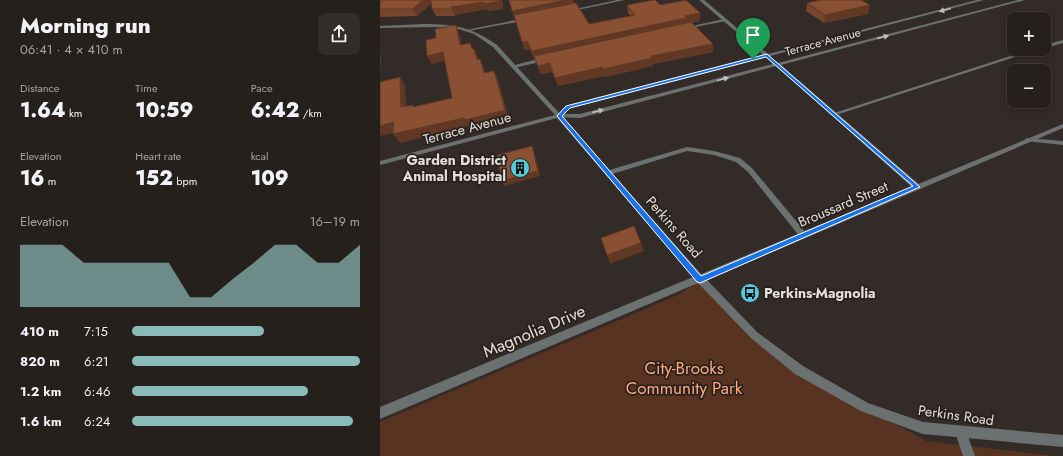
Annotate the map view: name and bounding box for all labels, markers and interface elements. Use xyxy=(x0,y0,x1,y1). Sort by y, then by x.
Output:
one-way arrow xyxy=(938,7,950,13)
text: Morning run xyxy=(20,9,151,41)
map controls xyxy=(1007,12,1051,108)
button: + xyxy=(1007,12,1051,56)
button: share xyxy=(318,13,360,55)
pin xyxy=(736,18,770,59)
street label: Terrace Avenue xyxy=(783,23,863,61)
icon: arrive xyxy=(742,24,764,46)
one-way arrow xyxy=(878,34,890,40)
text: 06:41 · 4 × 410 m xyxy=(20,40,123,59)
button: − xyxy=(1007,64,1051,108)
one-way arrow xyxy=(718,76,730,82)
text: Distance xyxy=(20,80,59,96)
text: Time xyxy=(135,80,158,96)
text: Pace xyxy=(251,80,273,96)
text: 1.64 xyxy=(20,96,66,125)
text: 10:59 xyxy=(135,96,193,125)
text: 6:42 xyxy=(251,96,299,125)
text: km xyxy=(66,105,82,121)
text: /km xyxy=(299,105,322,121)
street label: Terrace Avenue xyxy=(421,107,513,149)
one-way arrow xyxy=(591,108,604,114)
text: Elevation xyxy=(20,148,62,164)
text: Heart rate xyxy=(135,148,181,164)
text: kcal xyxy=(251,148,268,164)
place label: Garden District Animal Hospital xyxy=(402,150,507,186)
building icon: Garden District Animal Hospital xyxy=(509,157,531,179)
text: 16 xyxy=(20,164,44,193)
text: 152 xyxy=(135,164,173,193)
text: 109 xyxy=(251,164,289,193)
text: m xyxy=(44,173,56,189)
text: bpm xyxy=(173,173,197,189)
street label: Broussard Street xyxy=(795,176,892,232)
street label: Perkins Road xyxy=(641,192,707,262)
text: Elevation xyxy=(20,212,69,231)
text: 16–19 m xyxy=(310,212,360,231)
bus stop icon: Perkins-Magnolia xyxy=(739,282,761,304)
place label: Perkins-Magnolia xyxy=(764,283,876,303)
street label: Magnolia Drive xyxy=(479,299,589,363)
text: 410 m xyxy=(20,322,59,341)
text: 7:15 xyxy=(84,322,108,341)
text: 820 m xyxy=(20,352,60,371)
text: 6:21 xyxy=(84,352,109,371)
park label: City-Brooks Community Park xyxy=(626,356,743,400)
text: 1.2 km xyxy=(20,382,61,401)
text: 6:46 xyxy=(84,382,110,401)
street label: Perkins Road xyxy=(917,400,995,430)
text: 1.6 km xyxy=(20,412,62,431)
text: 6:24 xyxy=(84,412,110,431)

